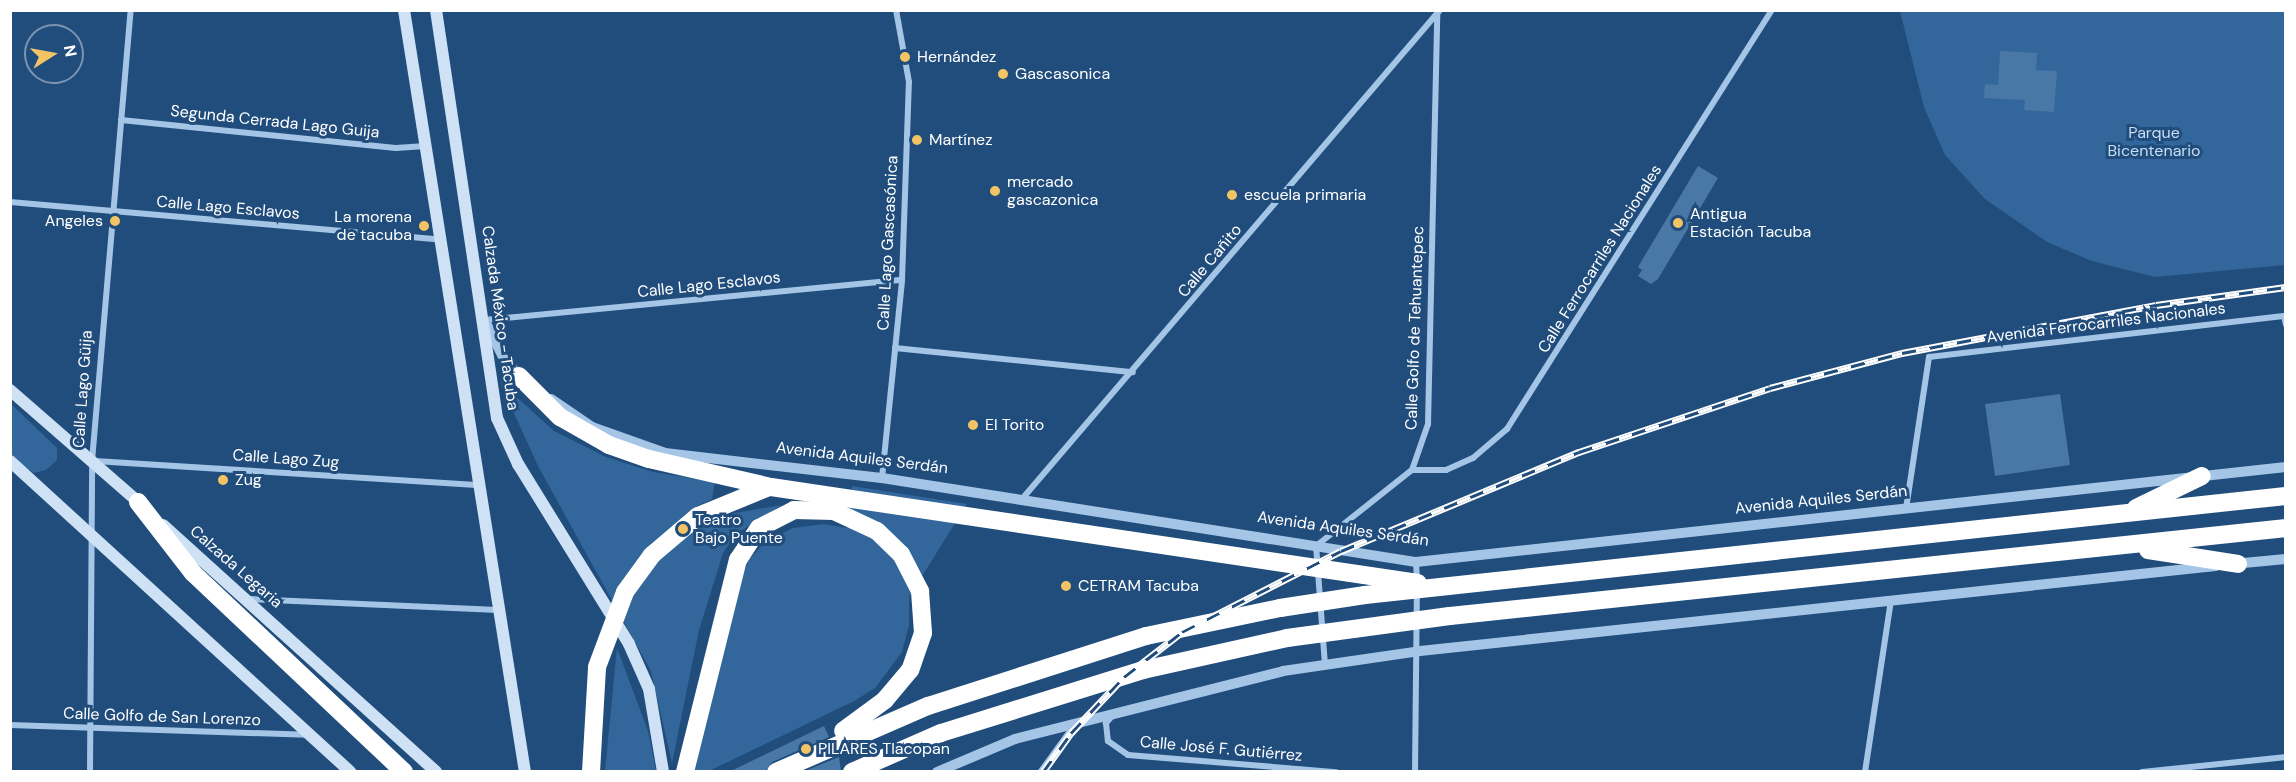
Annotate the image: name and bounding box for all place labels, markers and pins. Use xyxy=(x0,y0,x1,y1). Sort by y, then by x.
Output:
place label: Hernández xyxy=(917,47,996,67)
marker: Hernández xyxy=(898,50,912,64)
place label: Gascasonica xyxy=(1015,64,1110,84)
marker: Gascasonica xyxy=(996,67,1010,81)
place label: Martínez xyxy=(929,130,993,150)
marker: Martínez xyxy=(910,133,924,147)
place label: mercado gascazonica xyxy=(1007,172,1098,210)
marker: mercado gascazonica xyxy=(988,184,1002,198)
place label: escuela primaria xyxy=(1244,185,1366,205)
marker: escuela primaria xyxy=(1225,188,1239,202)
place label: Antigua Estación Tacuba xyxy=(1690,204,1811,242)
place label: La morena de tacuba xyxy=(334,207,412,245)
place label: Angeles xyxy=(45,211,103,231)
marker: Angeles xyxy=(108,214,122,228)
marker: Antigua Estación Tacuba xyxy=(1671,216,1685,230)
marker: La morena de tacuba xyxy=(417,219,431,233)
place label: El Torito xyxy=(985,415,1044,435)
marker: El Torito xyxy=(966,418,980,432)
place label: Zug xyxy=(235,470,262,490)
marker: Zug xyxy=(216,473,230,487)
place label: Teatro Bajo Puente xyxy=(695,510,783,548)
marker: Teatro Bajo Puente xyxy=(676,522,690,536)
place label: CETRAM Tacuba xyxy=(1078,576,1199,596)
marker: CETRAM Tacuba xyxy=(1059,579,1073,593)
place label: PILARES Tlacopan xyxy=(818,739,950,759)
marker: PILARES Tlacopan xyxy=(799,742,813,756)

